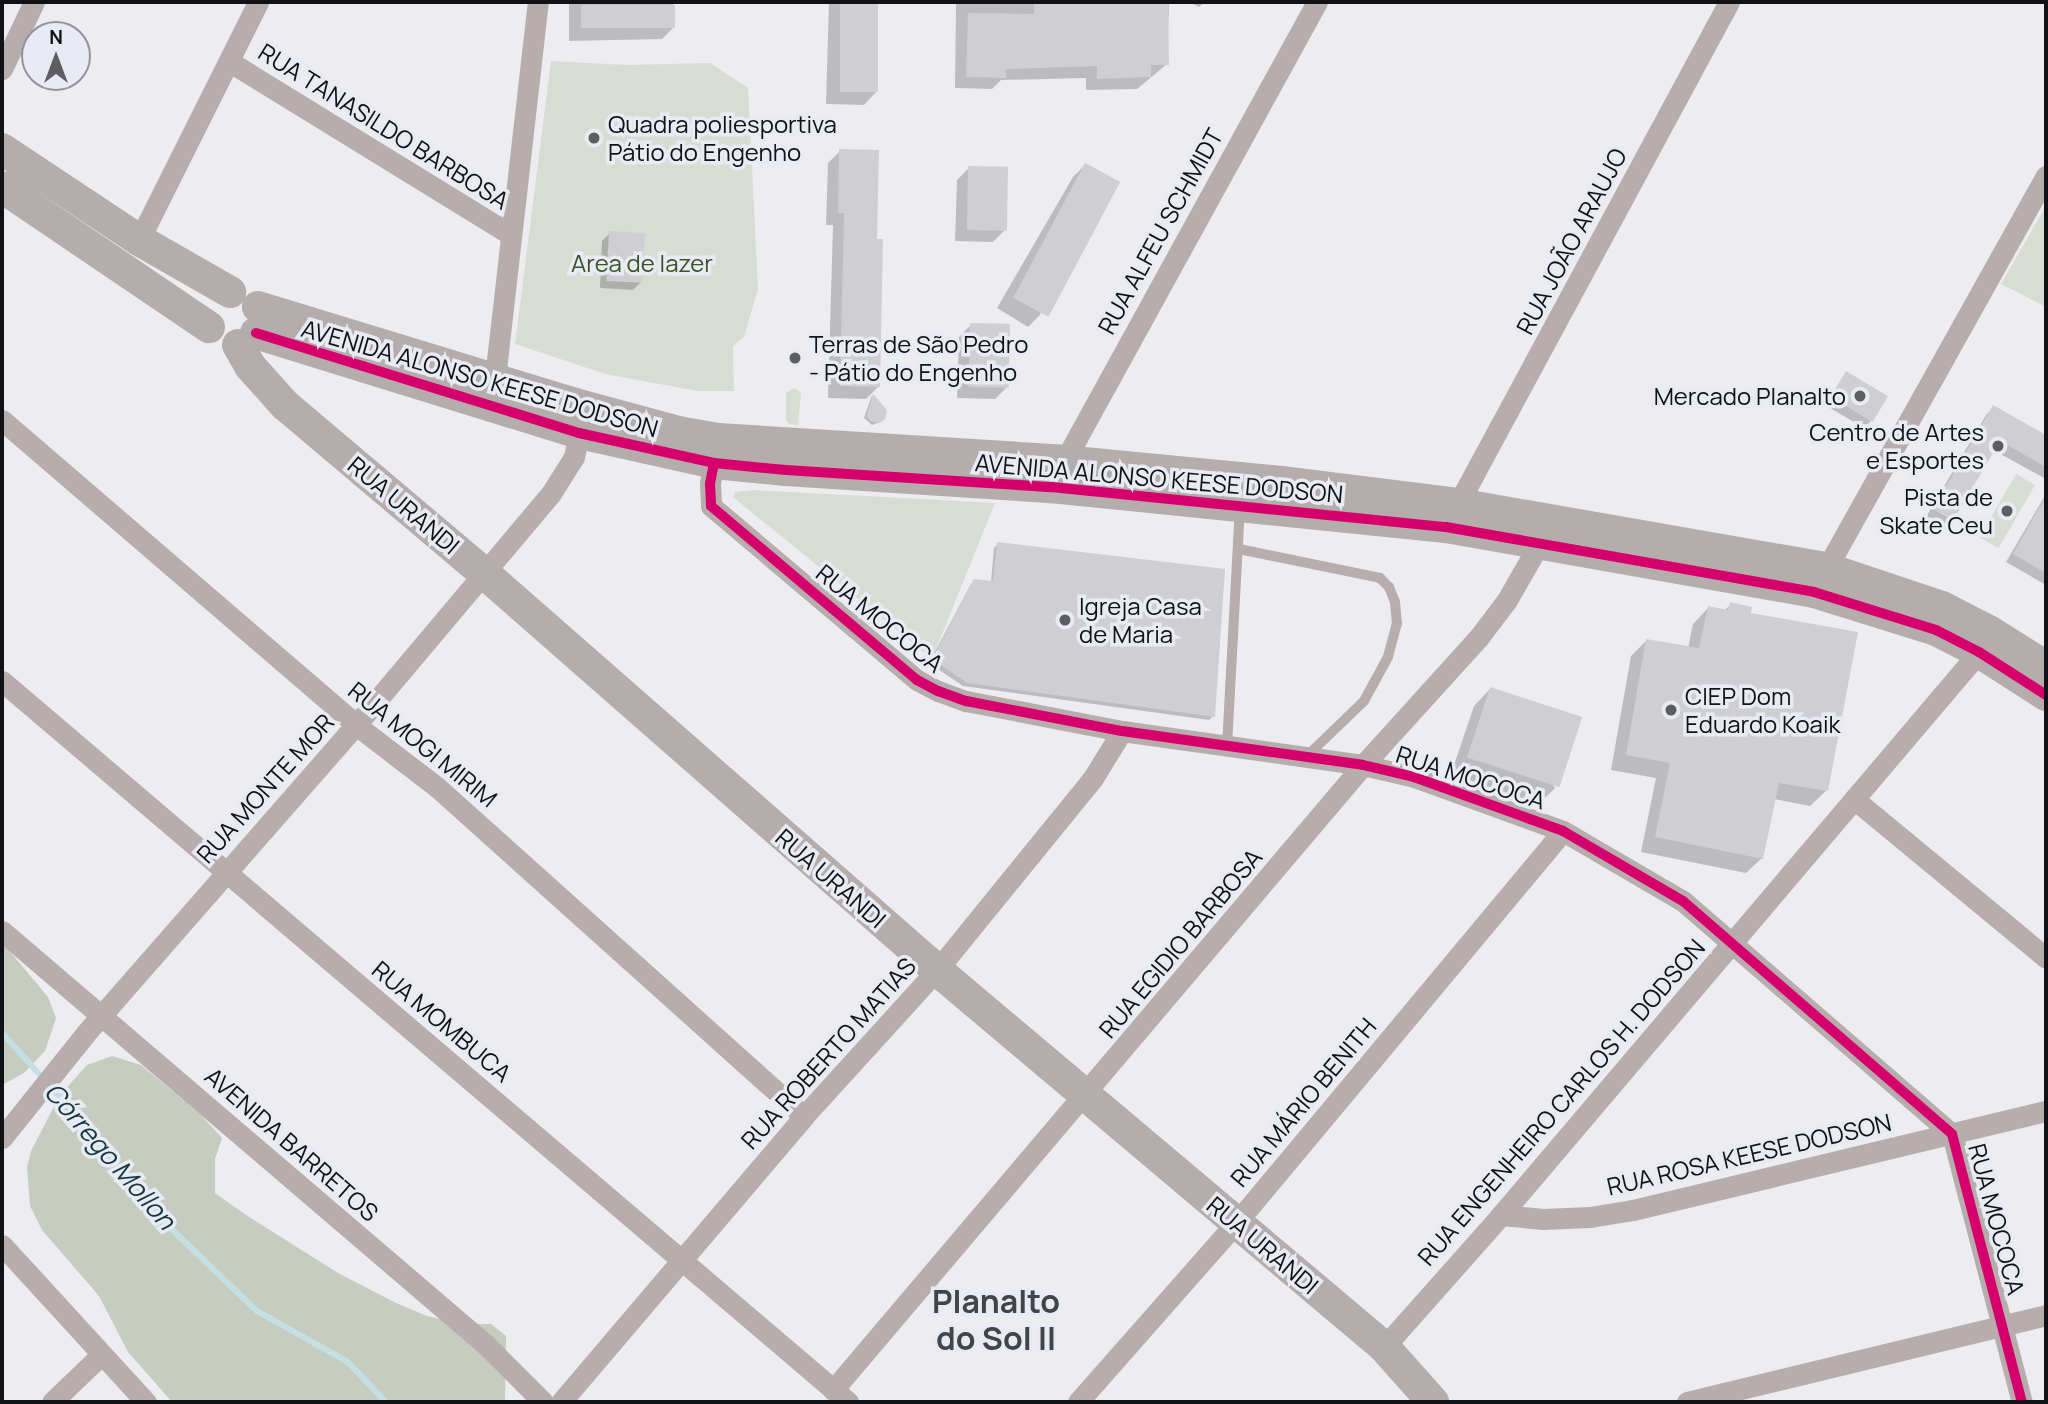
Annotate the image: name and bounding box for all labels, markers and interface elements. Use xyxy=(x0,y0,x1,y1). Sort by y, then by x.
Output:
north arrow xyxy=(21,21,91,91)
text: N xyxy=(49,24,63,50)
street label: RUA TANASILDO BARBOSA xyxy=(254,37,514,215)
place label: Quadra poliesportiva Pátio do Engenho xyxy=(608,110,837,166)
street label: RUA ALFEU SCHMIDT xyxy=(1092,123,1228,339)
marker: Quadra poliesportiva Pátio do Engenho xyxy=(586,130,602,146)
street label: RUA JOÃO ARAUJO xyxy=(1510,143,1632,339)
park label: Area de lazer xyxy=(571,249,713,277)
street label: AVENIDA ALONSO KEESE DODSON xyxy=(298,313,662,443)
place label: Terras de São Pedro - Pátio do Engenho xyxy=(809,330,1028,386)
marker: Terras de São Pedro - Pátio do Engenho xyxy=(787,350,803,366)
place label: Mercado Planalto xyxy=(1654,382,1846,410)
marker: Mercado Planalto xyxy=(1852,388,1868,404)
place label: Centro de Artes e Esportes xyxy=(1809,418,1984,474)
marker: Centro de Artes e Esportes xyxy=(1990,438,2006,454)
street label: AVENIDA ALONSO KEESE DODSON xyxy=(974,448,1344,508)
street label: RUA URANDI xyxy=(342,450,466,560)
place label: Pista de Skate Ceu xyxy=(1880,483,1993,539)
marker: Pista de Skate Ceu xyxy=(1999,503,2015,519)
street label: RUA MOCOCA xyxy=(811,558,949,678)
place label: Igreja Casa de Maria xyxy=(1079,592,1202,648)
marker: Igreja Casa de Maria xyxy=(1057,612,1073,628)
street label: RUA MOGI MIRIM xyxy=(343,675,503,813)
place label: CIEP Dom Eduardo Koaik xyxy=(1685,682,1840,738)
marker: CIEP Dom Eduardo Koaik xyxy=(1663,702,1679,718)
street label: RUA MONTE MOR xyxy=(190,708,340,868)
street label: RUA MOCOCA xyxy=(1393,739,1549,815)
street label: RUA URANDI xyxy=(770,822,892,934)
street label: RUA EGIDIO BARBOSA xyxy=(1093,843,1267,1043)
street label: RUA ENGENHEIRO CARLOS H. DODSON xyxy=(1411,933,1711,1271)
street label: RUA ROBERTO MATIAS xyxy=(735,952,921,1154)
street label: RUA MOMBUCA xyxy=(367,955,517,1087)
street label: RUA MÁRIO BENITH xyxy=(1224,1012,1382,1192)
street label: AVENIDA BARRETOS xyxy=(200,1061,384,1227)
water label: Córrego Mollon xyxy=(38,1076,182,1236)
street label: RUA ROSA KEESE DODSON xyxy=(1604,1107,1894,1201)
street label: RUA MOCOCA xyxy=(1963,1140,2031,1298)
street label: RUA URANDI xyxy=(1201,1190,1325,1300)
district label: Planalto do Sol II xyxy=(932,1283,1060,1358)

